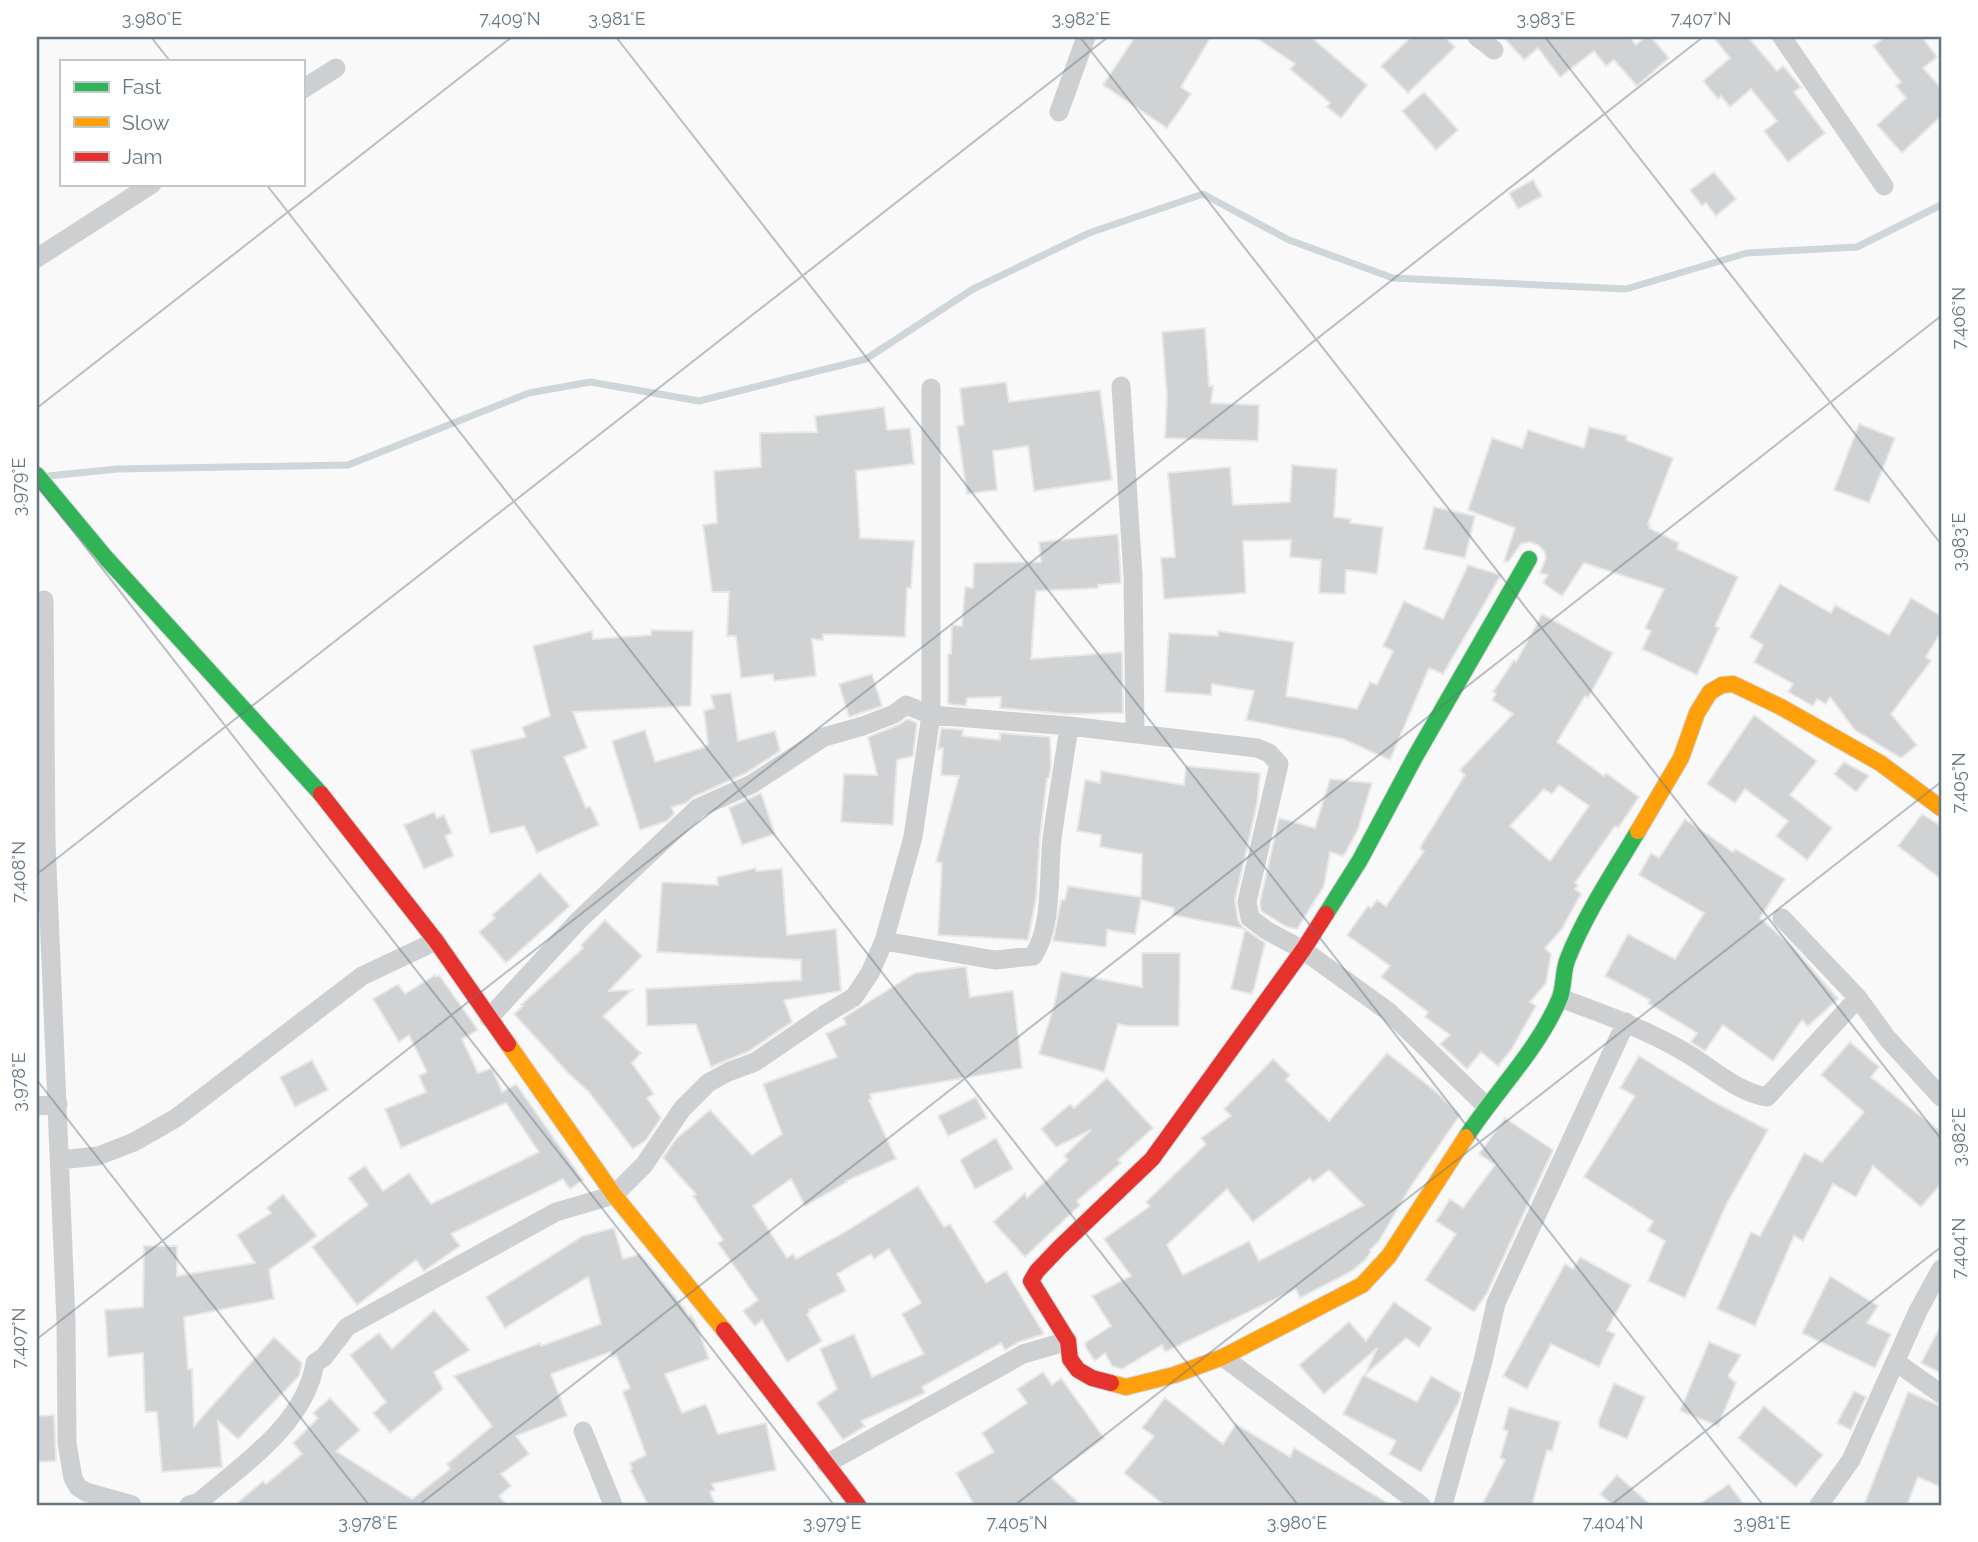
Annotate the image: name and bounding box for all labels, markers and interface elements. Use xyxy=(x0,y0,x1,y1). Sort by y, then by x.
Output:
text: 3.980°E xyxy=(122,8,182,29)
text: 7.409°N xyxy=(479,8,541,29)
text: 3.981°E xyxy=(588,8,646,29)
text: 3.982°E xyxy=(1051,8,1111,29)
text: 3.983°E xyxy=(1516,8,1576,29)
text: 7.407°N xyxy=(1671,8,1731,29)
legend xyxy=(60,60,304,186)
text: Fast xyxy=(122,74,162,99)
text: Slow xyxy=(122,110,170,135)
text: Jam xyxy=(122,144,163,169)
text: 7.406°N xyxy=(1948,287,1969,349)
text: 3.979°E xyxy=(8,458,29,516)
text: 3.983°E xyxy=(1948,512,1969,572)
text: 7.405°N xyxy=(1948,752,1969,814)
text: 7.408°N xyxy=(8,841,29,903)
text: 3.978°E xyxy=(8,1052,29,1112)
text: 3.982°E xyxy=(1948,1107,1969,1167)
text: 7.404°N xyxy=(1948,1218,1969,1279)
text: 7.407°N xyxy=(8,1308,29,1368)
text: 3.978°E xyxy=(338,1512,398,1533)
text: 3.979°E xyxy=(803,1512,861,1533)
text: 7.405°N xyxy=(986,1512,1048,1533)
text: 3.980°E xyxy=(1267,1512,1327,1533)
text: 7.404°N xyxy=(1583,1512,1644,1533)
text: 3.981°E xyxy=(1733,1512,1791,1533)

